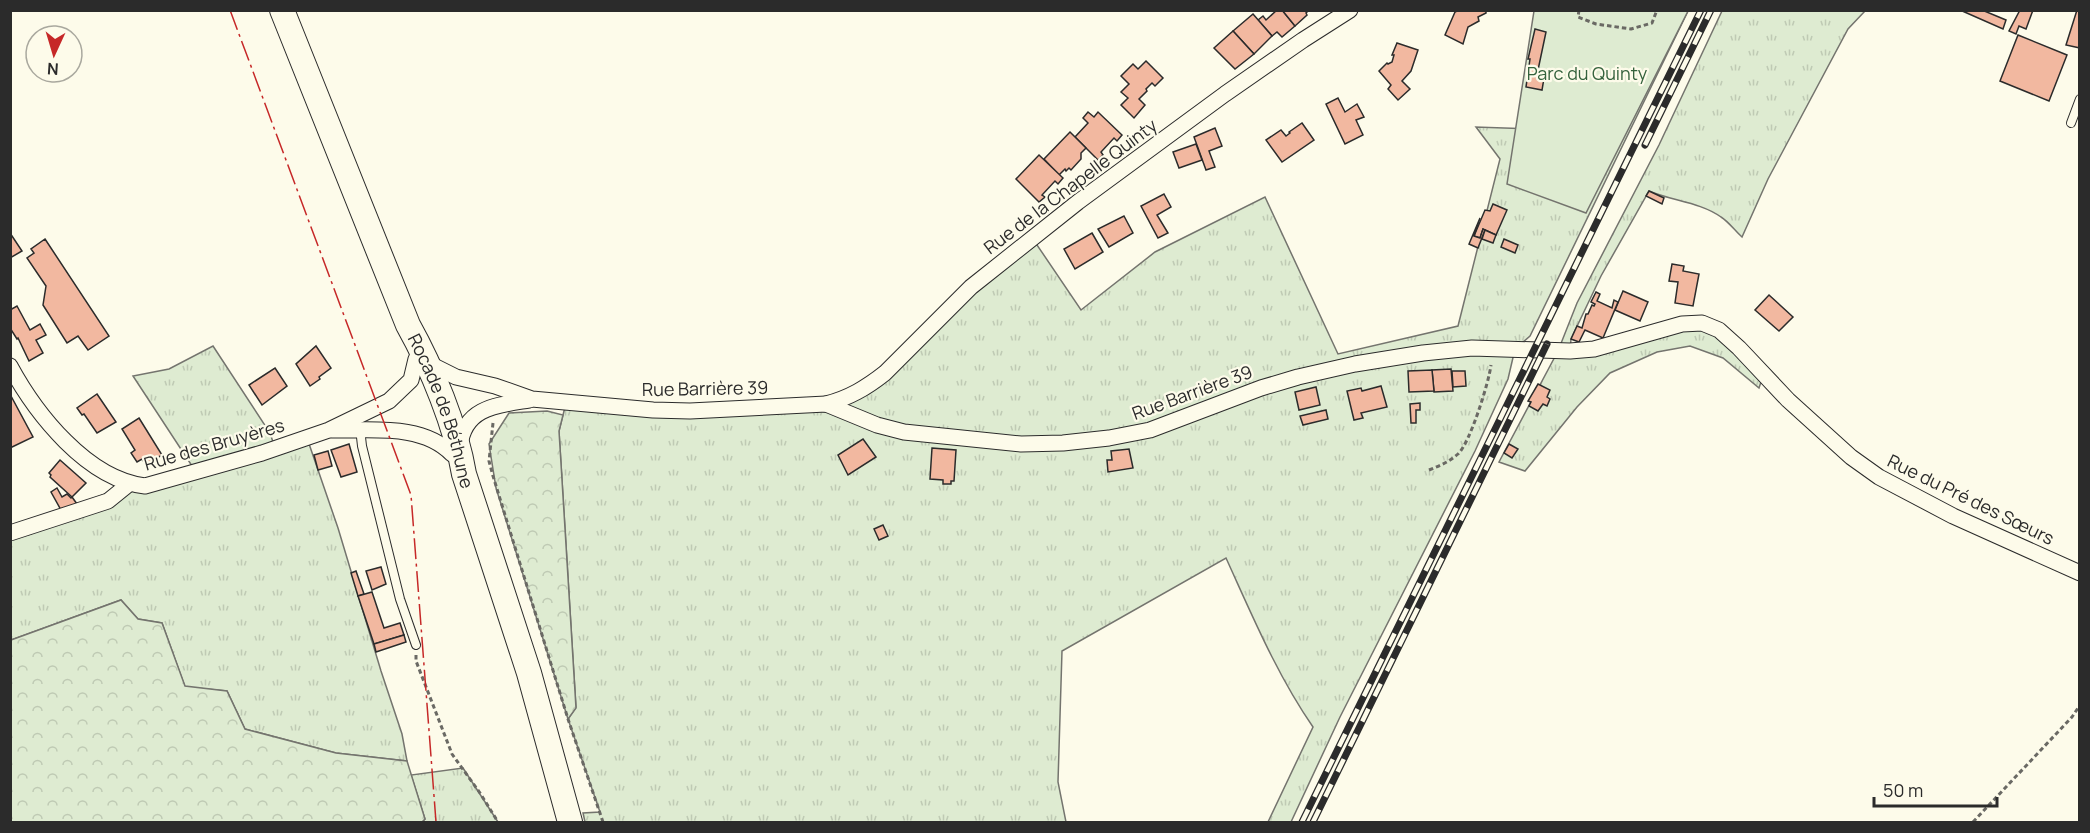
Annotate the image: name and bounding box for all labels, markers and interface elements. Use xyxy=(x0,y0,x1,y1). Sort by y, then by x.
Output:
north arrow xyxy=(24,24,84,84)
text: N xyxy=(46,58,59,80)
park label: Parc du Quinty xyxy=(1527,61,1648,85)
street label: Rue de la Chapelle Quinty xyxy=(978,113,1162,259)
street label: Rocade de Béthune xyxy=(403,329,480,491)
street label: Rue Barrière 39 xyxy=(1128,359,1256,425)
street label: Rue Barrière 39 xyxy=(642,375,768,401)
street label: Rue des Bruyères xyxy=(141,412,287,476)
street label: Rue du Pré des Sœurs xyxy=(1884,448,2058,550)
scale bar xyxy=(1874,770,1997,808)
text: 50 m xyxy=(1883,778,1923,802)

